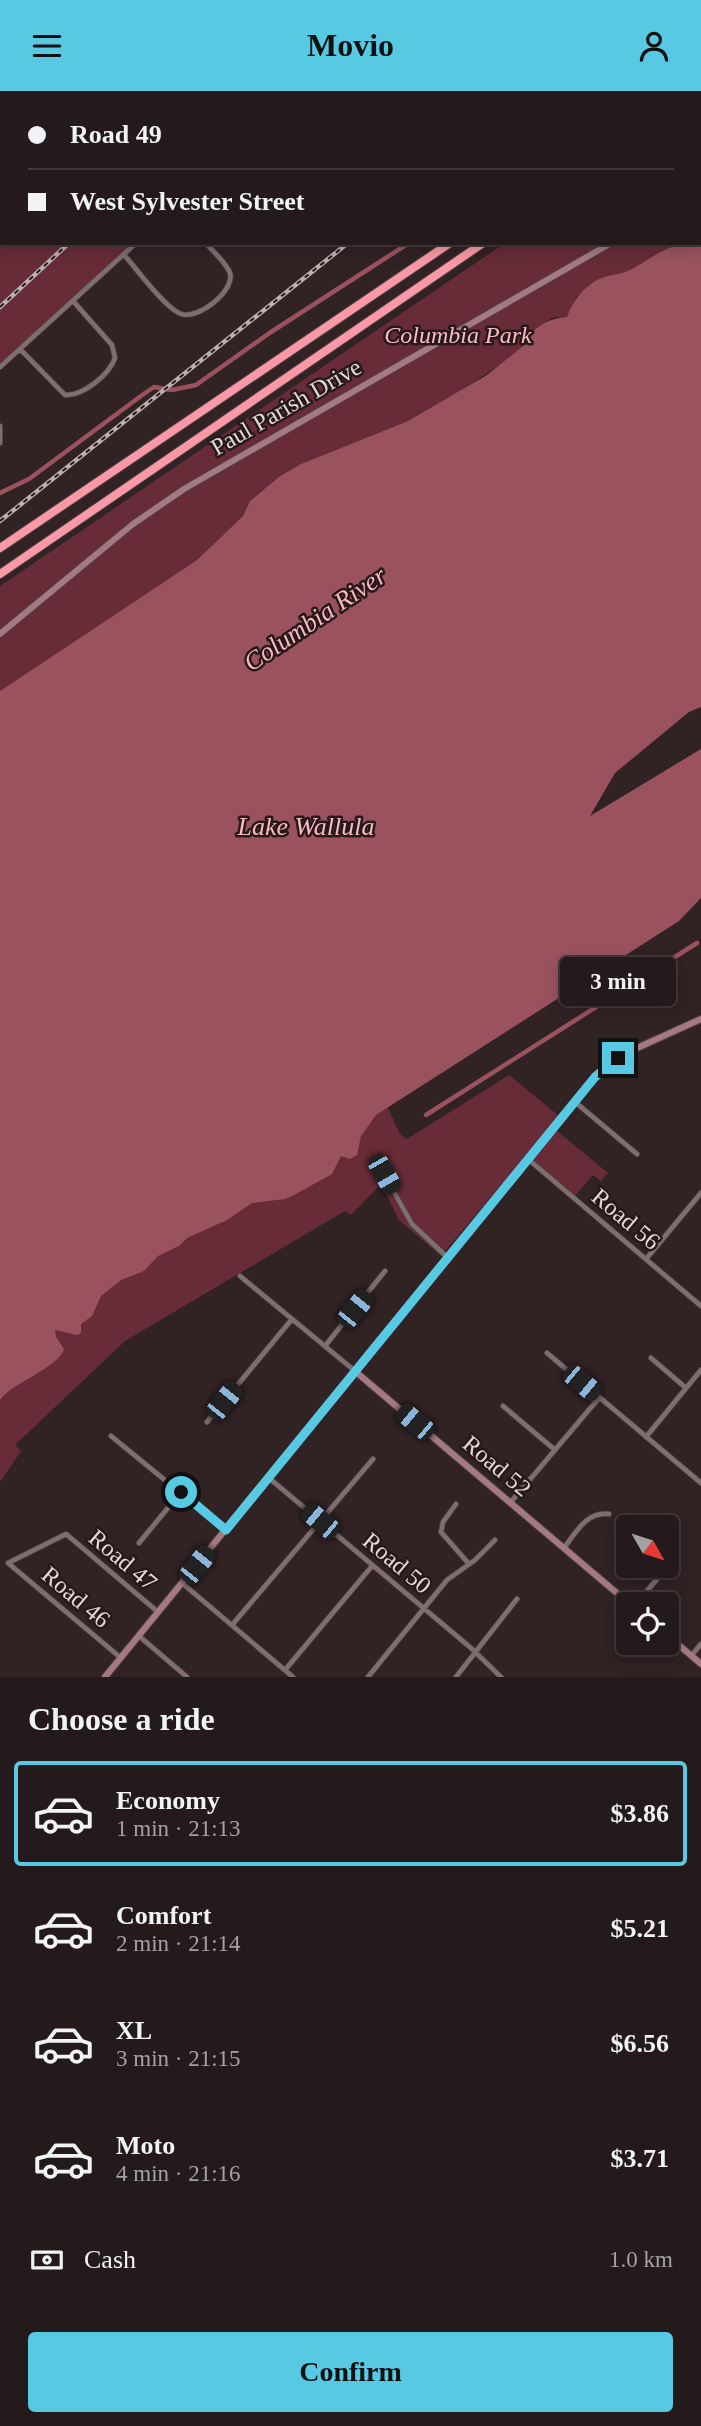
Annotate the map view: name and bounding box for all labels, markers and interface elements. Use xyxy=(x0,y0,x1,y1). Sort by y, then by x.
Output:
icon: menu xyxy=(28,27,66,65)
text: Movio xyxy=(307,27,394,63)
icon: person xyxy=(635,27,673,65)
text: Road 49 xyxy=(70,120,162,149)
text: West Sylvester Street xyxy=(70,187,304,216)
park label: Columbia Park xyxy=(384,322,532,348)
street label: Paul Parish Drive xyxy=(206,353,366,461)
water label: Columbia River xyxy=(238,560,392,677)
water label: Lake Wallula xyxy=(237,812,374,841)
callout: 3 min xyxy=(560,957,676,1005)
text: 3 min xyxy=(590,969,646,994)
route end xyxy=(602,1042,634,1074)
car xyxy=(365,1151,404,1197)
street label: Road 56 xyxy=(587,1183,665,1255)
car xyxy=(334,1286,377,1332)
car xyxy=(560,1361,605,1405)
car xyxy=(203,1378,246,1424)
car xyxy=(393,1400,438,1444)
street label: Road 52 xyxy=(458,1430,536,1502)
route start xyxy=(165,1476,197,1508)
car xyxy=(298,1499,343,1543)
north arrow xyxy=(616,1515,679,1579)
map controls xyxy=(616,1515,679,1655)
street label: Road 47 xyxy=(84,1524,162,1596)
street label: Road 50 xyxy=(358,1527,436,1599)
car xyxy=(176,1542,219,1588)
street label: Road 46 xyxy=(37,1561,115,1633)
button: locate xyxy=(616,1592,679,1655)
text: Choose a ride xyxy=(28,1701,215,1737)
icon: car xyxy=(32,1782,95,1845)
text: Economy xyxy=(116,1786,220,1815)
text: $3.86 xyxy=(611,1799,669,1828)
text: 1 min · 21:13 xyxy=(116,1816,241,1841)
icon: car xyxy=(32,1897,95,1960)
text: Comfort xyxy=(116,1901,211,1930)
text: $5.21 xyxy=(611,1914,669,1943)
text: 2 min · 21:14 xyxy=(116,1931,241,1956)
icon: car xyxy=(32,2012,95,2075)
text: XL xyxy=(116,2016,152,2045)
text: $6.56 xyxy=(611,2029,669,2058)
text: 3 min · 21:15 xyxy=(116,2046,241,2071)
icon: car xyxy=(32,2127,95,2190)
text: Moto xyxy=(116,2131,175,2160)
text: $3.71 xyxy=(611,2144,669,2173)
text: 4 min · 21:16 xyxy=(116,2161,241,2186)
icon: cash xyxy=(28,2241,66,2279)
text: Cash xyxy=(84,2245,136,2274)
text: 1.0 km xyxy=(609,2247,673,2272)
button: Confirm xyxy=(28,2332,673,2412)

